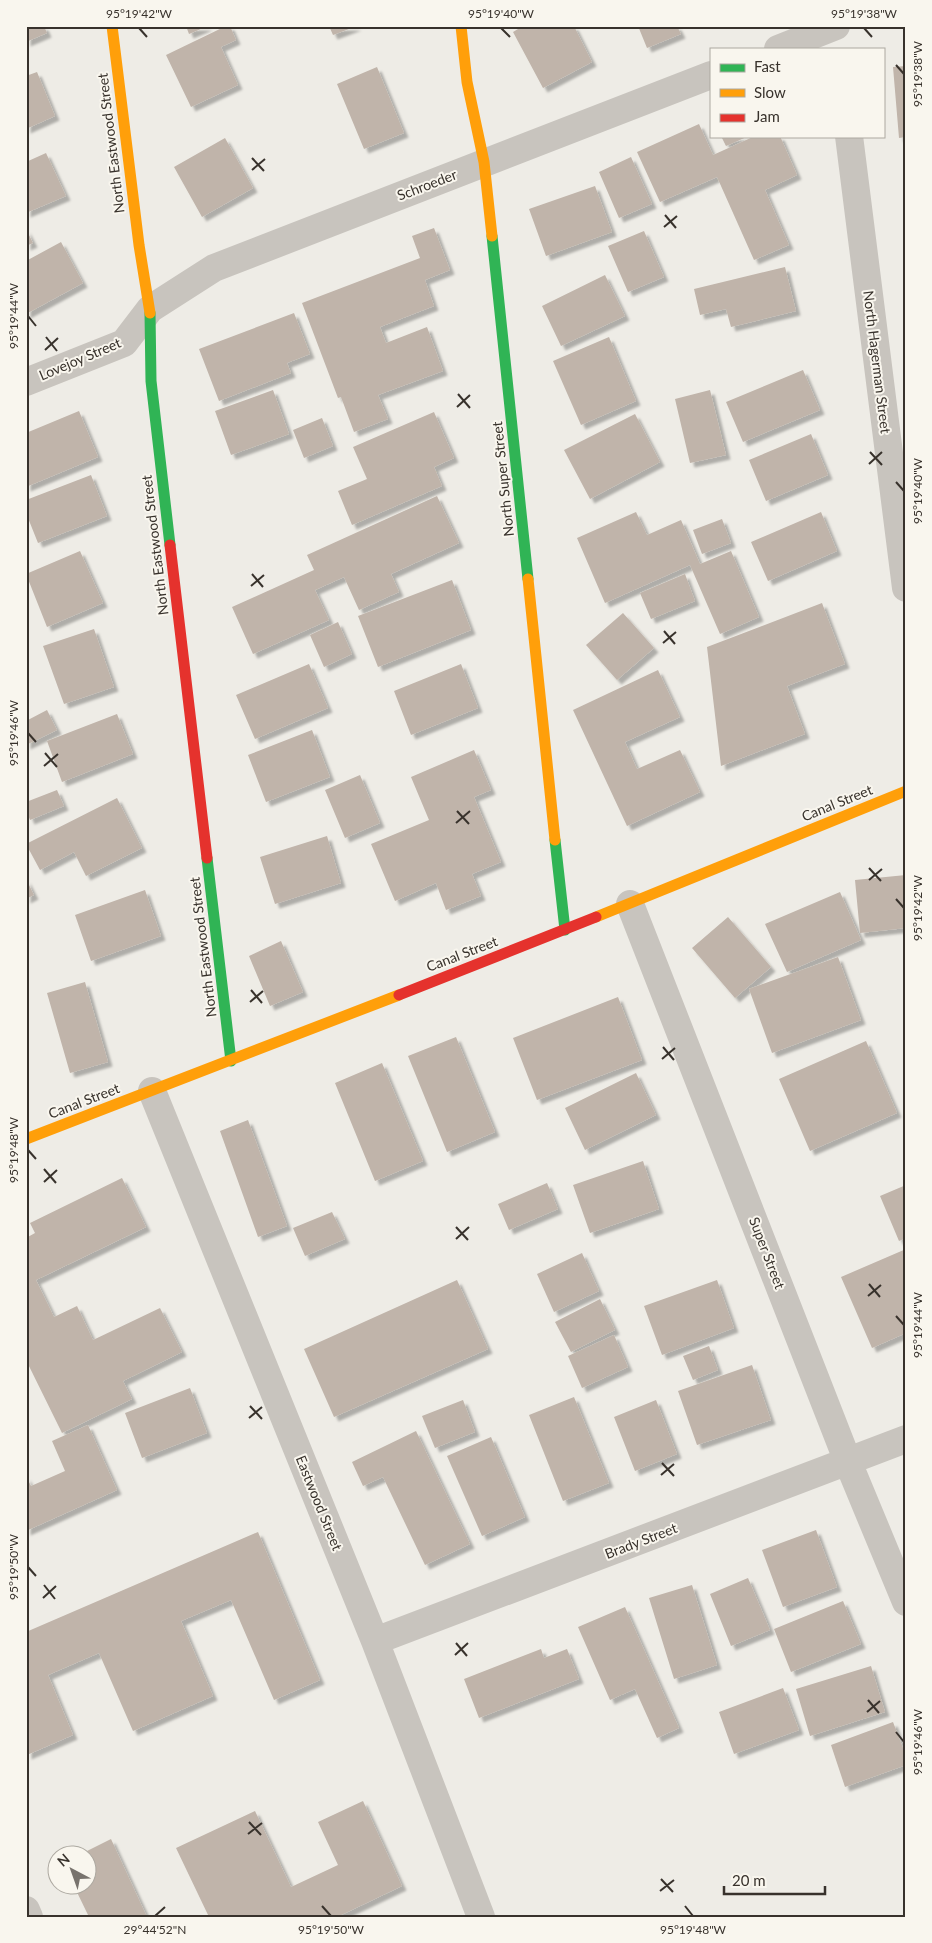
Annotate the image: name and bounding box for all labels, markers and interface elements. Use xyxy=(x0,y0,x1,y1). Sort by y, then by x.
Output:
text: 95°19'42"W xyxy=(106,6,173,21)
text: 95°19'40"W xyxy=(468,6,535,21)
text: 95°19'38"W xyxy=(831,6,898,21)
text: 95°19'38"W xyxy=(910,40,925,107)
legend xyxy=(710,48,884,138)
text: Fast xyxy=(754,57,781,75)
street label: North Eastwood Street xyxy=(93,72,128,214)
text: Slow xyxy=(754,83,786,101)
text: Jam xyxy=(754,107,780,125)
street label: Schroeder xyxy=(395,165,459,204)
text: 95°19'44"W xyxy=(6,282,21,349)
street label: North Hagerman Street xyxy=(860,290,895,434)
street label: Lovejoy Street xyxy=(36,334,123,383)
street label: North Super Street xyxy=(488,421,517,537)
text: 95°19'40"W xyxy=(910,457,925,524)
street label: North Eastwood Street xyxy=(137,474,172,616)
text: 95°19'46"W xyxy=(6,699,21,766)
street label: Canal Street xyxy=(799,781,875,824)
text: 95°19'42"W xyxy=(910,874,925,941)
street label: North Eastwood Street xyxy=(185,876,220,1018)
street label: Canal Street xyxy=(424,932,500,975)
street label: Canal Street xyxy=(46,1079,122,1122)
text: 95°19'48"W xyxy=(6,1116,21,1183)
street label: Super Street xyxy=(746,1214,789,1291)
text: 95°19'44"W xyxy=(910,1291,925,1358)
street label: Eastwood Street xyxy=(293,1453,346,1553)
street label: Brady Street xyxy=(602,1519,679,1562)
text: 95°19'50"W xyxy=(6,1533,21,1600)
text: 95°19'46"W xyxy=(910,1708,925,1775)
north arrow xyxy=(48,1846,98,1896)
text: N xyxy=(53,1850,73,1870)
scale bar xyxy=(724,1863,826,1895)
text: 20 m xyxy=(732,1871,766,1889)
text: 29°44'52"N xyxy=(124,1922,186,1937)
text: 95°19'50"W xyxy=(298,1922,365,1937)
text: 95°19'48"W xyxy=(660,1922,727,1937)

